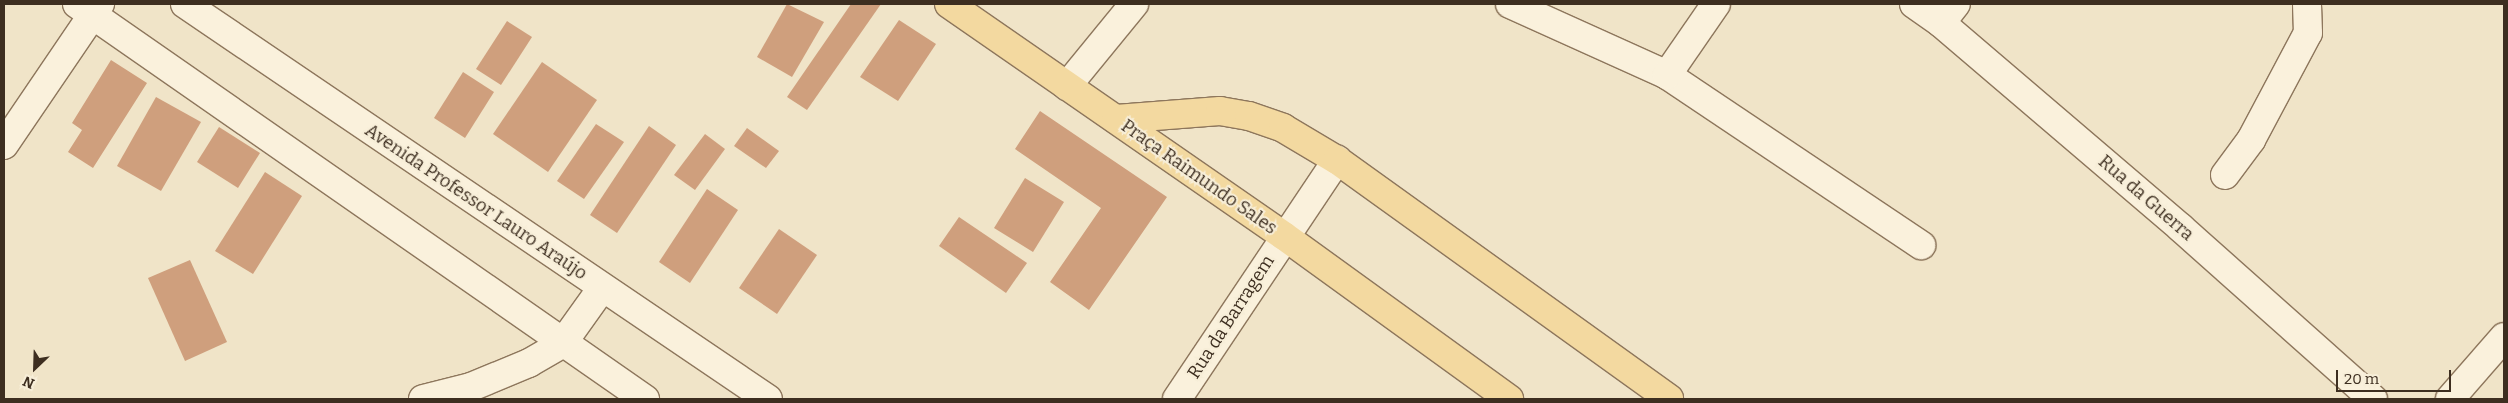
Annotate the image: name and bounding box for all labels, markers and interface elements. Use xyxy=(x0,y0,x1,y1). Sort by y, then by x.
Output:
street label: Praça Raimundo Sales xyxy=(1117,115,1281,239)
street label: Avenida Professor Lauro Araújo xyxy=(361,119,591,285)
street label: Rua da Guerra xyxy=(2094,151,2198,245)
street label: Rua da Barragem xyxy=(1183,251,1279,383)
north arrow xyxy=(10,343,60,393)
scale bar xyxy=(2338,360,2453,392)
text: 20 m xyxy=(2344,370,2379,388)
text: N xyxy=(20,372,37,392)

